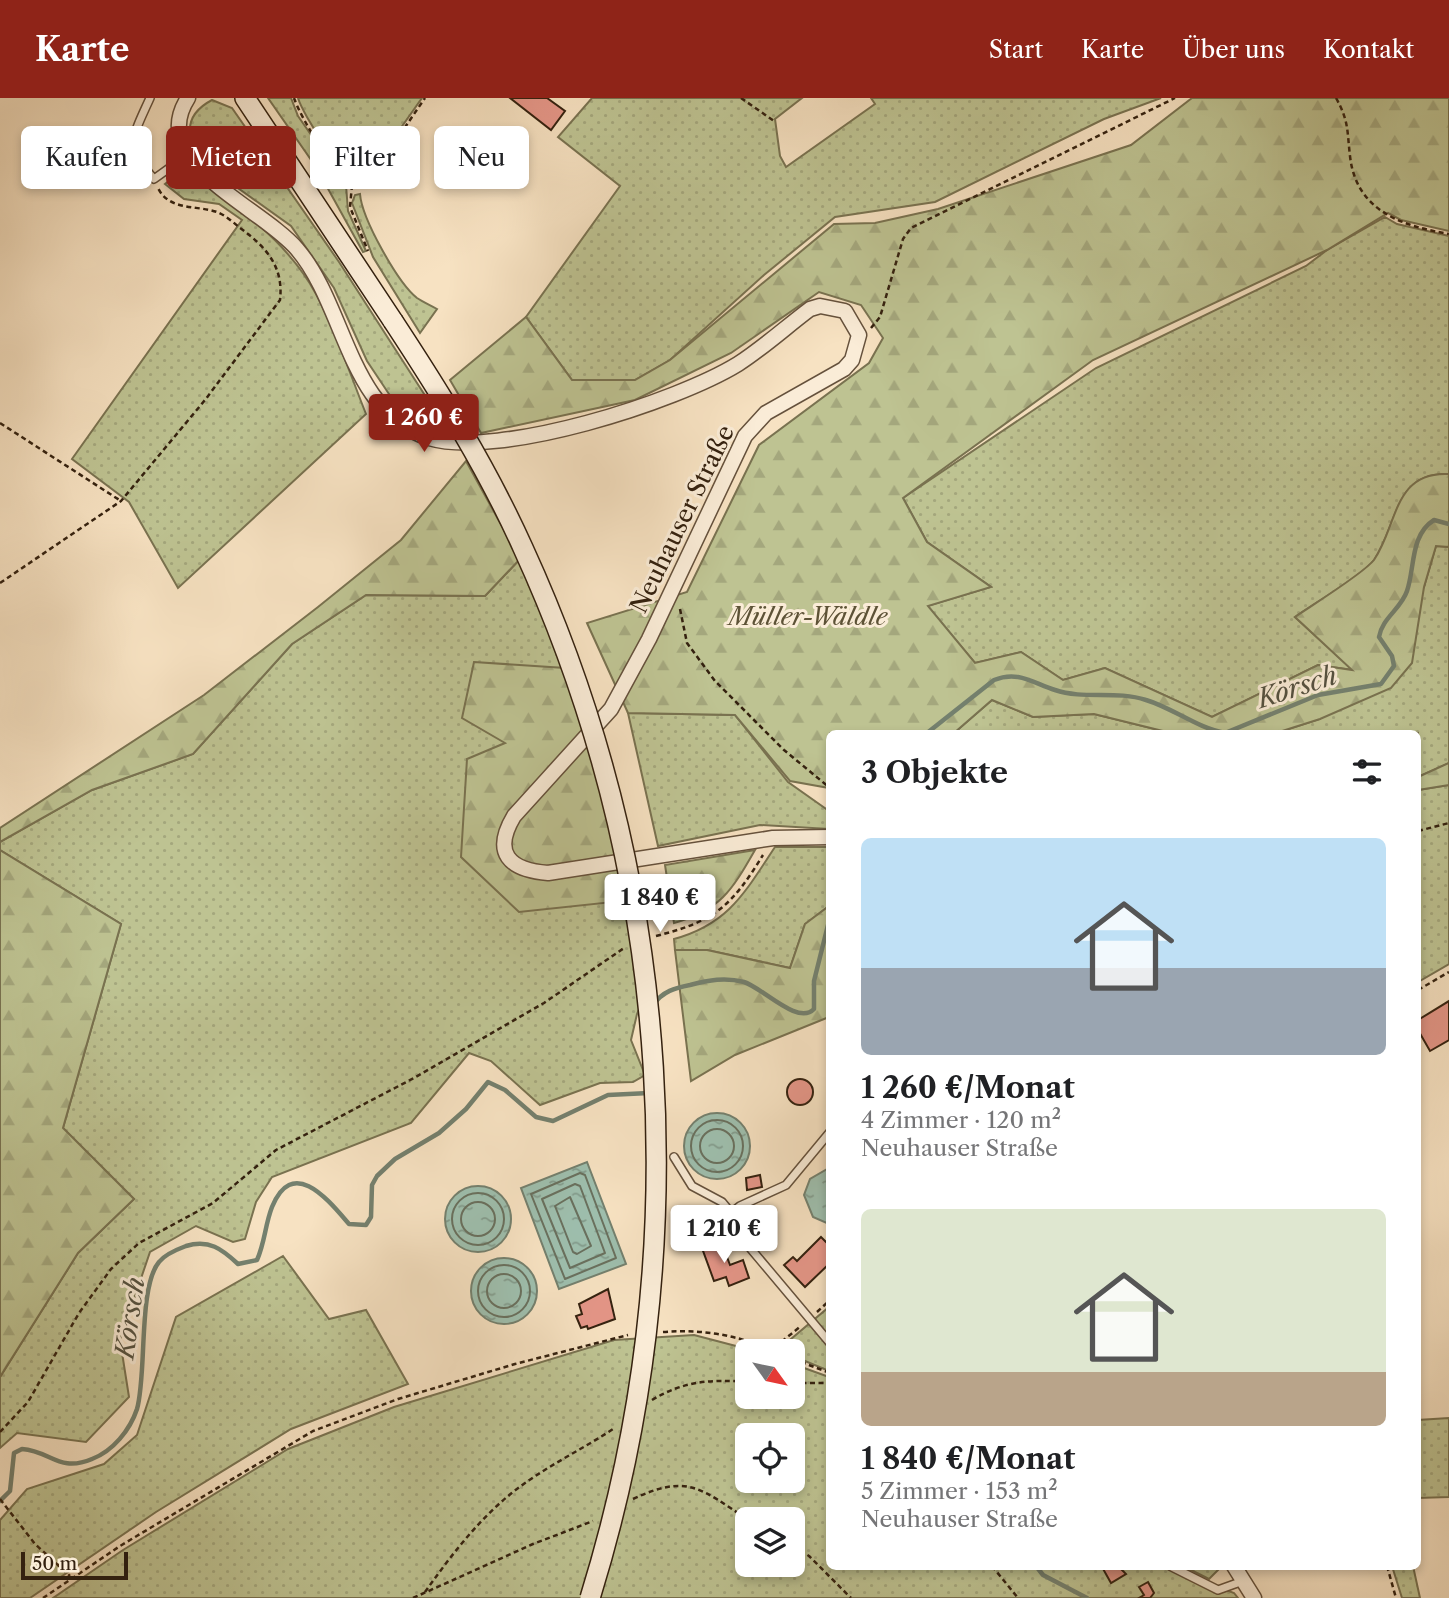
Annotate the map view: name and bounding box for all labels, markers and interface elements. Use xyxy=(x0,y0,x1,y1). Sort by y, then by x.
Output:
text: Karte xyxy=(35,29,130,70)
text: Start xyxy=(989,35,1043,64)
text: Karte xyxy=(1081,35,1144,64)
text: Über uns xyxy=(1182,35,1285,64)
text: Kontakt xyxy=(1323,35,1414,64)
chip: Kaufen xyxy=(21,126,152,189)
chip: Mieten xyxy=(166,126,296,189)
chip: Filter xyxy=(310,126,420,189)
chip: Neu xyxy=(434,126,529,189)
pin: 1 260 € xyxy=(359,394,489,454)
text: 1 260 € xyxy=(385,403,463,431)
street label: Neuhauser Straße xyxy=(624,420,740,618)
park label: Müller-Wäldle xyxy=(726,602,889,631)
water label: Körsch xyxy=(1251,659,1341,715)
icon: filters xyxy=(1348,753,1386,791)
text: 3 Objekte xyxy=(861,754,1008,791)
pin: 1 840 € xyxy=(595,874,725,934)
text: 1 840 € xyxy=(621,883,699,911)
icon: home xyxy=(1061,883,1187,1009)
text: 1 260 €/Monat xyxy=(861,1069,1075,1106)
text: 4 Zimmer · 120 m² xyxy=(861,1106,1061,1134)
text: Neuhauser Straße xyxy=(861,1134,1058,1162)
pin: 1 210 € xyxy=(659,1206,789,1265)
text: 1 210 € xyxy=(687,1214,761,1242)
icon: home xyxy=(1061,1254,1187,1380)
water label: Körsch xyxy=(108,1275,152,1363)
north arrow xyxy=(735,1339,805,1409)
map controls xyxy=(735,1339,805,1577)
button: locate xyxy=(735,1423,805,1493)
text: 1 840 €/Monat xyxy=(861,1440,1075,1477)
text: 5 Zimmer · 153 m² xyxy=(861,1477,1058,1505)
text: Neuhauser Straße xyxy=(861,1505,1058,1533)
button: layers xyxy=(735,1507,805,1577)
scale bar xyxy=(21,1549,128,1581)
text: 50 m xyxy=(32,1552,77,1575)

